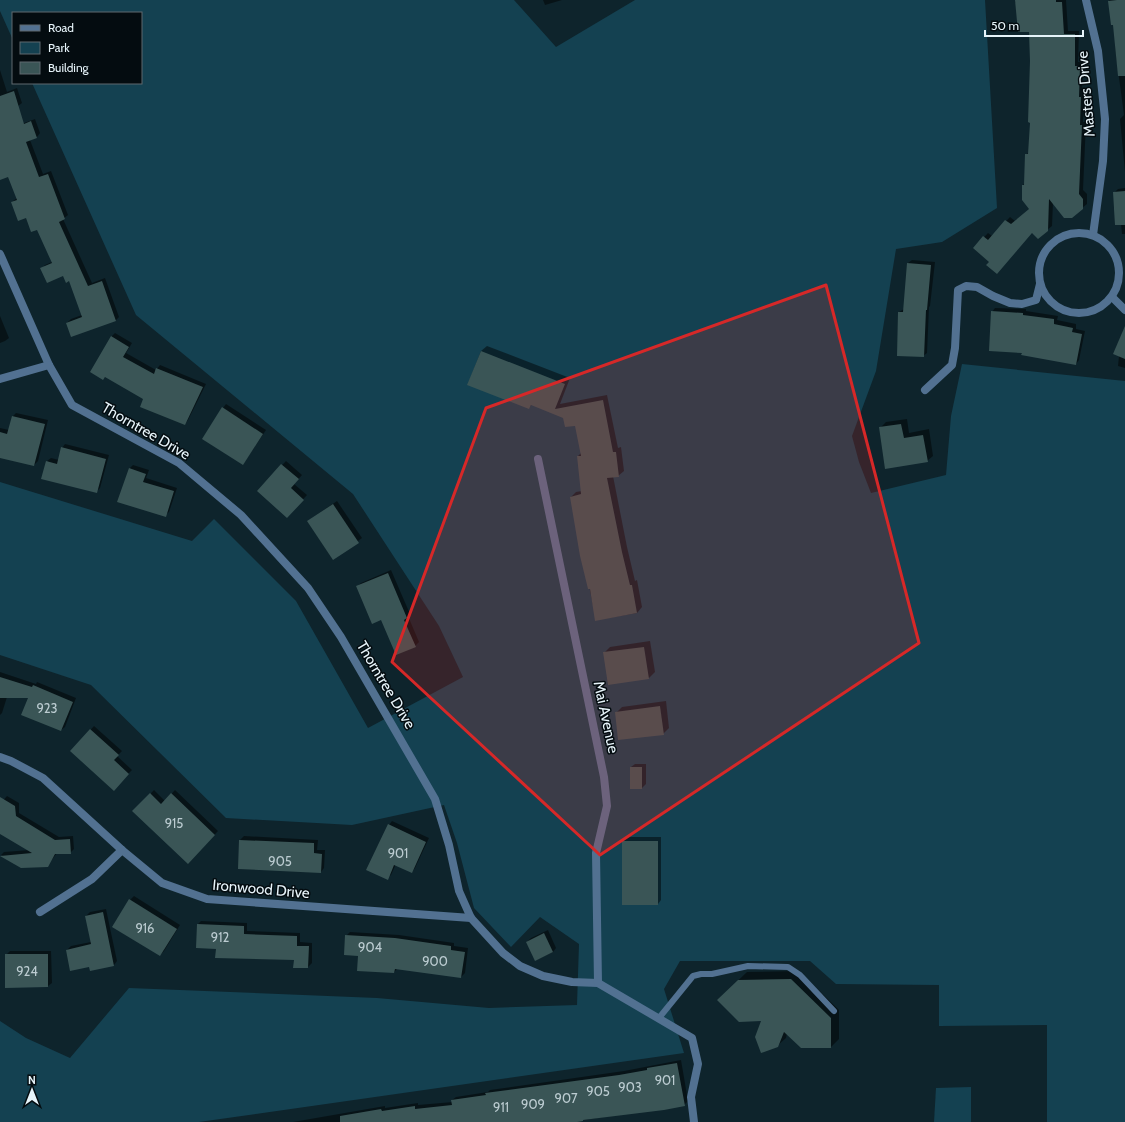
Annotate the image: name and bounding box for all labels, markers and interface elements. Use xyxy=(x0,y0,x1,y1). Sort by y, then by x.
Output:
legend xyxy=(12,12,142,84)
scale bar xyxy=(985,12,1083,38)
text: 50 m xyxy=(991,18,1019,33)
text: Road xyxy=(48,20,74,35)
text: Park xyxy=(48,40,70,55)
street label: Masters Drive xyxy=(1073,50,1099,138)
text: Building xyxy=(48,60,90,75)
street label: Thorntree Drive xyxy=(99,398,194,464)
street label: Thorntree Drive xyxy=(353,638,419,732)
street label: Mai Avenue xyxy=(590,679,622,755)
house number: 923 xyxy=(36,700,58,716)
house number: 915 xyxy=(165,815,183,831)
house number: 901 xyxy=(388,845,408,861)
house number: 905 xyxy=(268,853,292,869)
street label: Ironwood Drive xyxy=(212,876,311,902)
house number: 916 xyxy=(135,920,155,936)
house number: 912 xyxy=(211,929,229,945)
house number: 904 xyxy=(358,939,382,955)
house number: 900 xyxy=(422,953,448,969)
house number: 924 xyxy=(16,963,38,979)
north arrow xyxy=(12,1070,52,1110)
house number: 901 xyxy=(655,1072,675,1088)
text: N xyxy=(28,1073,36,1087)
house number: 903 xyxy=(618,1079,642,1095)
house number: 905 xyxy=(586,1083,610,1099)
house number: 907 xyxy=(555,1090,578,1106)
house number: 909 xyxy=(521,1096,545,1112)
house number: 911 xyxy=(493,1099,509,1115)

